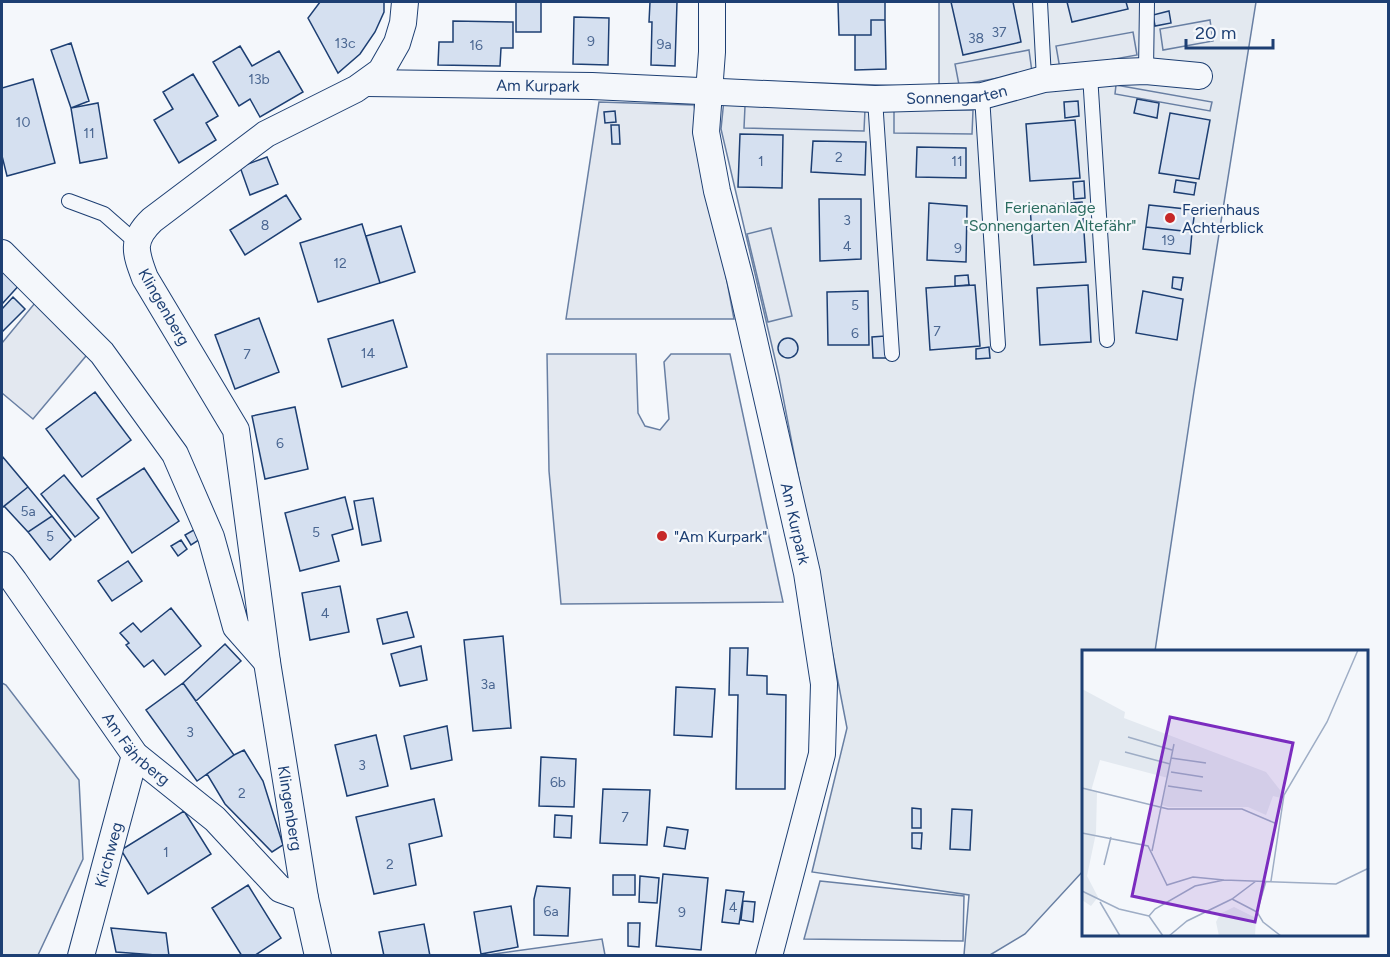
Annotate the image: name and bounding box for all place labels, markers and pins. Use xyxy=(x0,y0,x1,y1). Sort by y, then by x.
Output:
place label: Ferienhaus Achterblick xyxy=(1182,200,1264,237)
marker: Ferienhaus Achterblick xyxy=(1163,211,1177,225)
place label: "Am Kurpark" xyxy=(674,527,768,546)
marker: "Am Kurpark" xyxy=(655,529,669,543)

